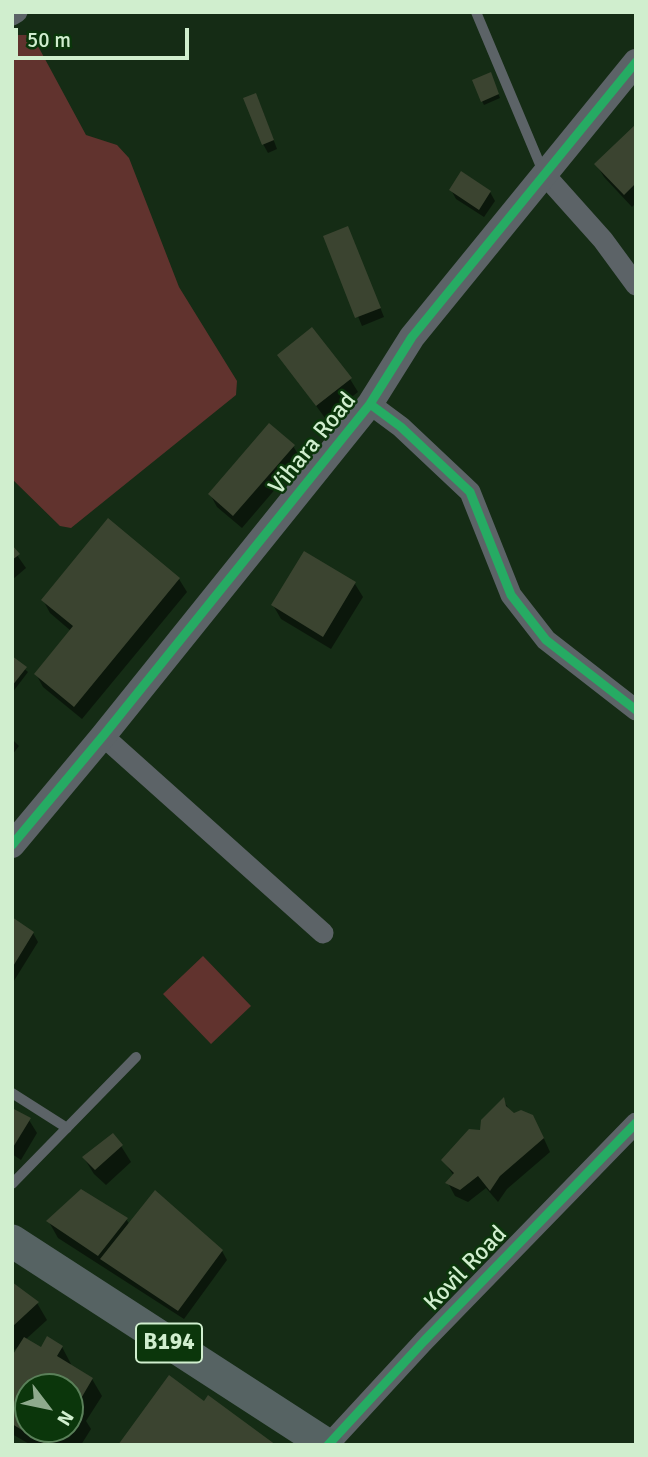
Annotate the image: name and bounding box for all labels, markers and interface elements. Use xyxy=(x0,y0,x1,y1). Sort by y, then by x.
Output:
scale bar xyxy=(18,14,192,58)
text: 50 m xyxy=(27,27,71,53)
street label: Vihara Road xyxy=(263,387,363,501)
street label: Kovil Road xyxy=(418,1221,514,1317)
road number: B194 xyxy=(136,1324,202,1362)
north arrow xyxy=(14,1373,84,1443)
text: N xyxy=(51,1406,79,1430)

